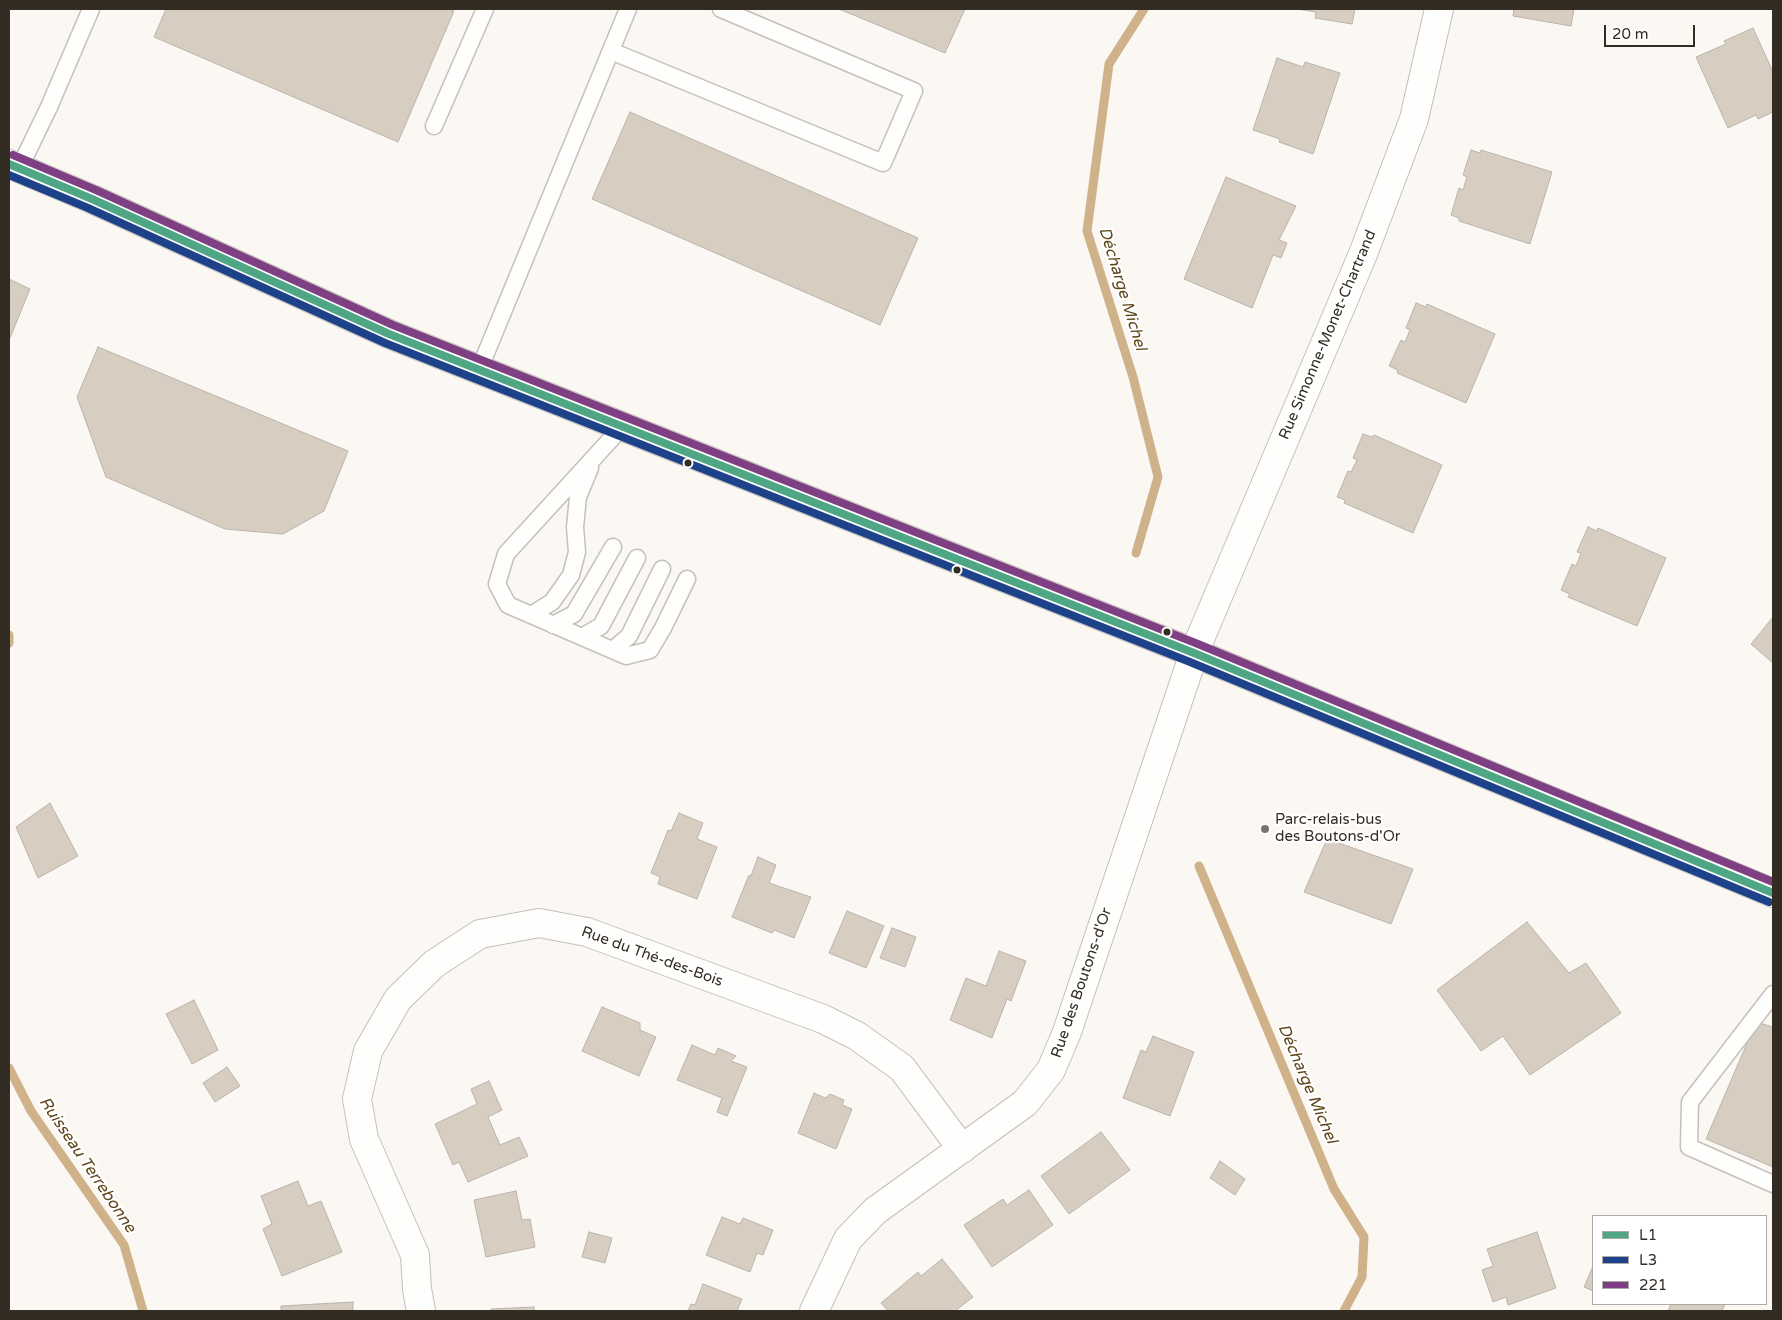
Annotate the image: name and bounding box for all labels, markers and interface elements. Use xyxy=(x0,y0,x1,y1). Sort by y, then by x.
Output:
scale bar xyxy=(1607,15,1698,47)
text: 20 m xyxy=(1612,25,1649,43)
water label: Décharge Michel xyxy=(1094,225,1150,353)
street label: Rue Simonne-Monet-Chartrand xyxy=(1276,227,1380,443)
unlabelled marker xyxy=(683,458,693,468)
unlabelled marker xyxy=(952,565,962,575)
unlabelled marker xyxy=(1162,627,1172,637)
place label: Parc-relais-bus des Boutons-d'Or xyxy=(1275,811,1400,846)
marker: Parc-relais-bus des Boutons-d'Or xyxy=(1259,823,1271,835)
street label: Rue des Boutons-d'Or xyxy=(1048,906,1116,1060)
street label: Rue du Thé-des-Bois xyxy=(579,923,725,991)
water label: Décharge Michel xyxy=(1273,1021,1341,1147)
water label: Ruisseau Terrebonne xyxy=(34,1093,140,1237)
legend xyxy=(1592,1215,1767,1305)
text: L1 xyxy=(1639,1226,1657,1244)
text: L3 xyxy=(1639,1251,1657,1269)
text: 221 xyxy=(1639,1276,1667,1294)

